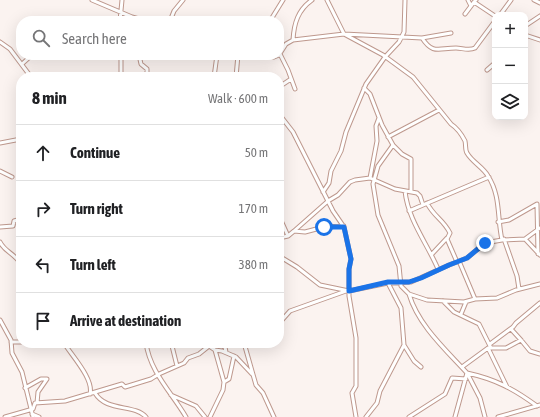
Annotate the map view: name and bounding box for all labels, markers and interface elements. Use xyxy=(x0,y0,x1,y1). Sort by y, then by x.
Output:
map controls xyxy=(492,12,528,120)
button: + xyxy=(492,12,528,48)
search box xyxy=(16,16,284,60)
icon: search xyxy=(30,27,52,49)
text: Search here xyxy=(62,30,127,47)
button: − xyxy=(492,48,528,84)
button: layers xyxy=(492,84,528,120)
text: 8 min xyxy=(32,88,67,108)
text: Walk · 600 m xyxy=(208,91,268,106)
icon: ahead xyxy=(32,142,54,164)
text: Continue xyxy=(70,144,120,161)
text: 50 m xyxy=(245,145,268,160)
icon: right xyxy=(32,198,54,220)
text: Turn right xyxy=(70,200,123,217)
text: 170 m xyxy=(239,201,268,216)
route start xyxy=(315,218,333,236)
route end xyxy=(476,234,494,252)
icon: left xyxy=(32,254,54,276)
text: Turn left xyxy=(70,256,116,273)
text: 380 m xyxy=(239,257,268,272)
icon: arrive xyxy=(32,310,54,332)
text: Arrive at destination xyxy=(70,312,181,329)

